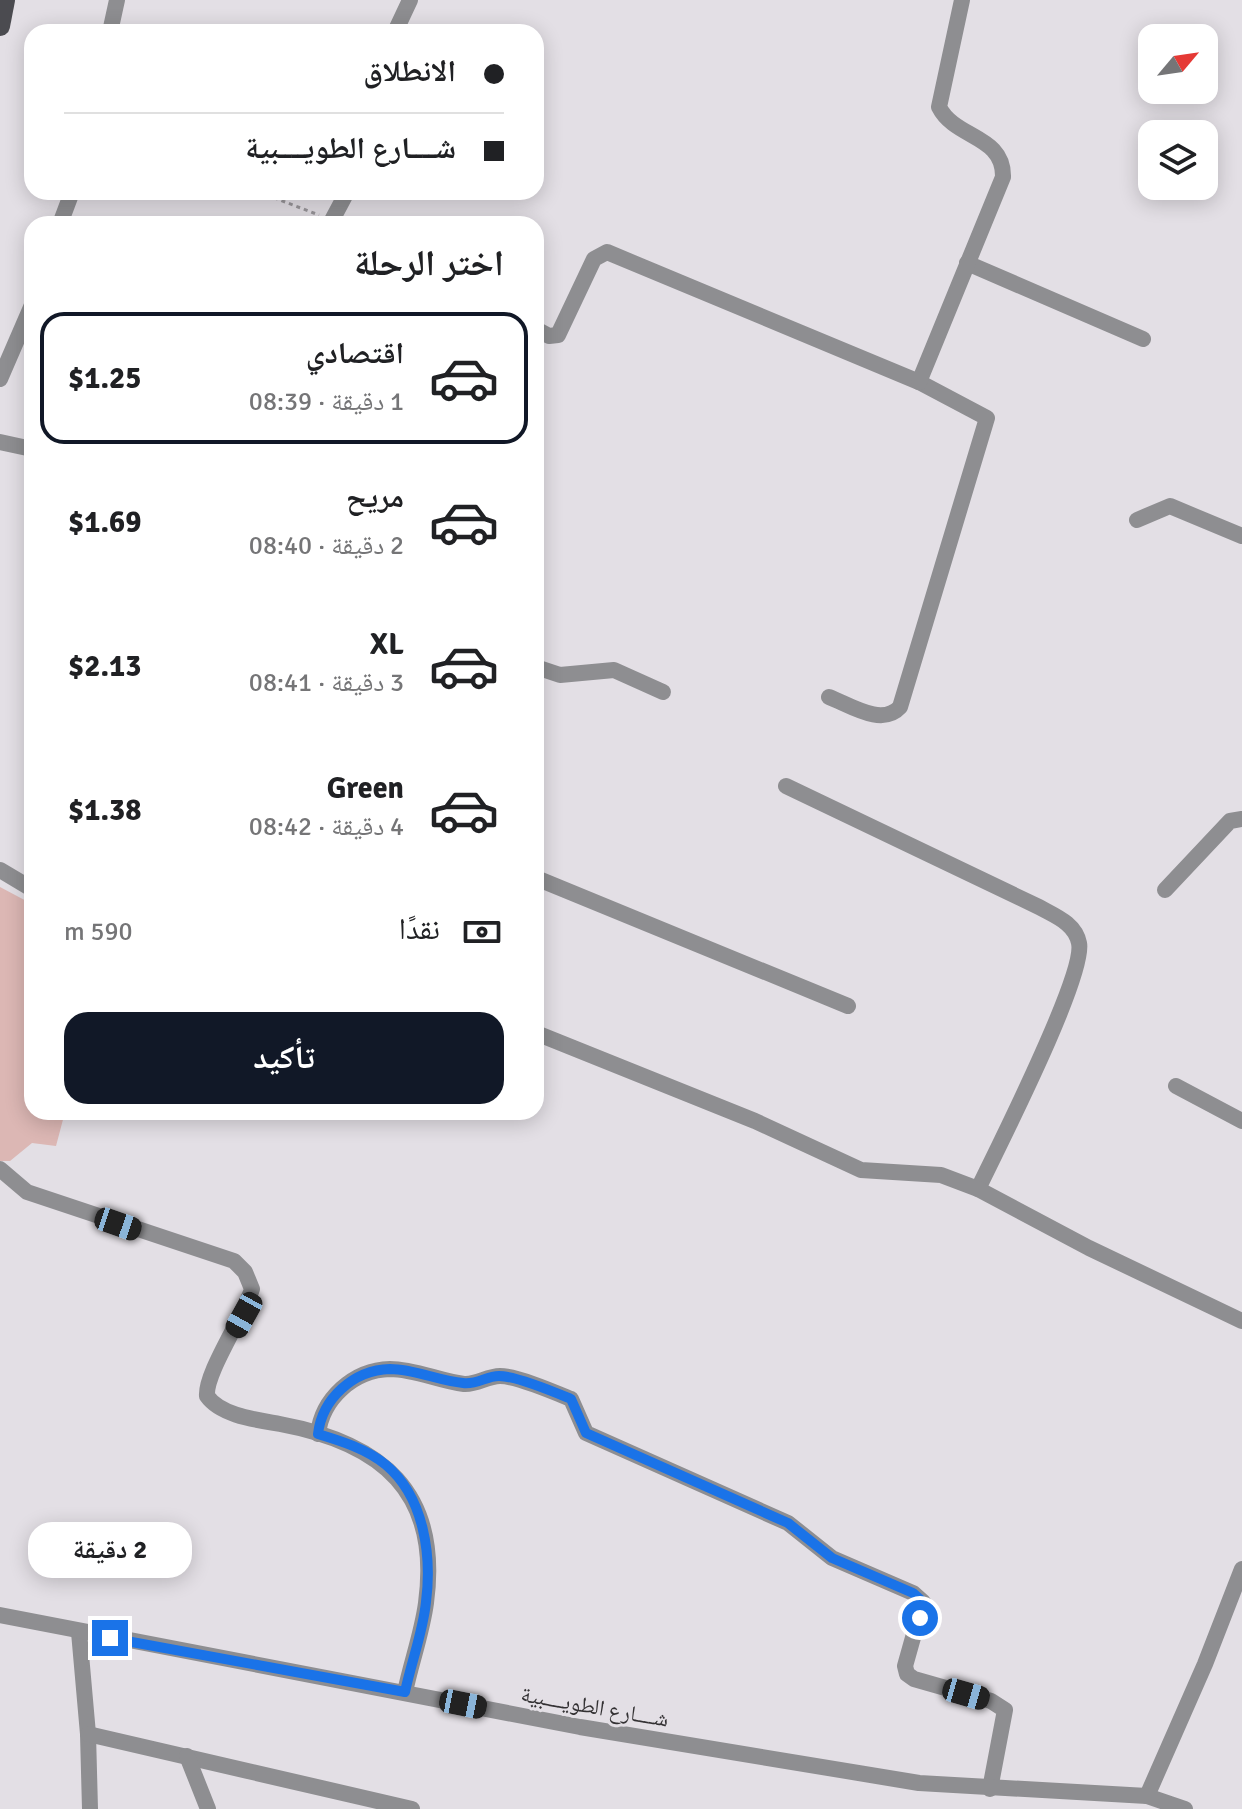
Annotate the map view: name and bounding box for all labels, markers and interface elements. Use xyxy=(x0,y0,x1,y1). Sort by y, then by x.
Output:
north arrow xyxy=(1138,24,1218,104)
map controls xyxy=(1138,24,1218,200)
text: الانطلاق xyxy=(363,53,456,90)
button: layers xyxy=(1138,120,1218,200)
text: شــــارع الطويــــبية xyxy=(245,130,456,167)
text: اختر الرحلة xyxy=(354,241,504,286)
text: اقتصادي xyxy=(306,335,404,372)
icon: car xyxy=(428,342,500,414)
text: $1.25 xyxy=(68,360,141,397)
text: 1 دقيقة · 08:39 xyxy=(249,386,404,418)
text: مريح xyxy=(346,479,404,516)
icon: car xyxy=(428,486,500,558)
text: $1.69 xyxy=(68,504,141,541)
text: 2 دقيقة · 08:40 xyxy=(249,530,404,562)
text: XL xyxy=(370,626,404,663)
icon: car xyxy=(428,630,500,702)
text: $2.13 xyxy=(68,648,141,685)
text: 3 دقيقة · 08:41 xyxy=(249,667,404,699)
text: Green xyxy=(327,770,404,807)
icon: car xyxy=(428,774,500,846)
text: $1.38 xyxy=(68,792,141,829)
text: 4 دقيقة · 08:42 xyxy=(249,811,404,843)
icon: cash xyxy=(460,910,504,954)
text: نقدًا xyxy=(399,911,440,948)
text: 590 m xyxy=(64,916,133,948)
button: تأكيد xyxy=(64,1012,504,1104)
car xyxy=(91,1205,145,1243)
car xyxy=(222,1288,266,1342)
callout: 2 دقيقة xyxy=(28,1522,192,1578)
text: 2 دقيقة xyxy=(73,1534,147,1566)
route start xyxy=(902,1600,938,1636)
route end xyxy=(92,1620,128,1656)
car xyxy=(940,1676,992,1712)
street label: شــــارع الطويــــبية xyxy=(519,1680,671,1733)
car xyxy=(437,1688,489,1720)

